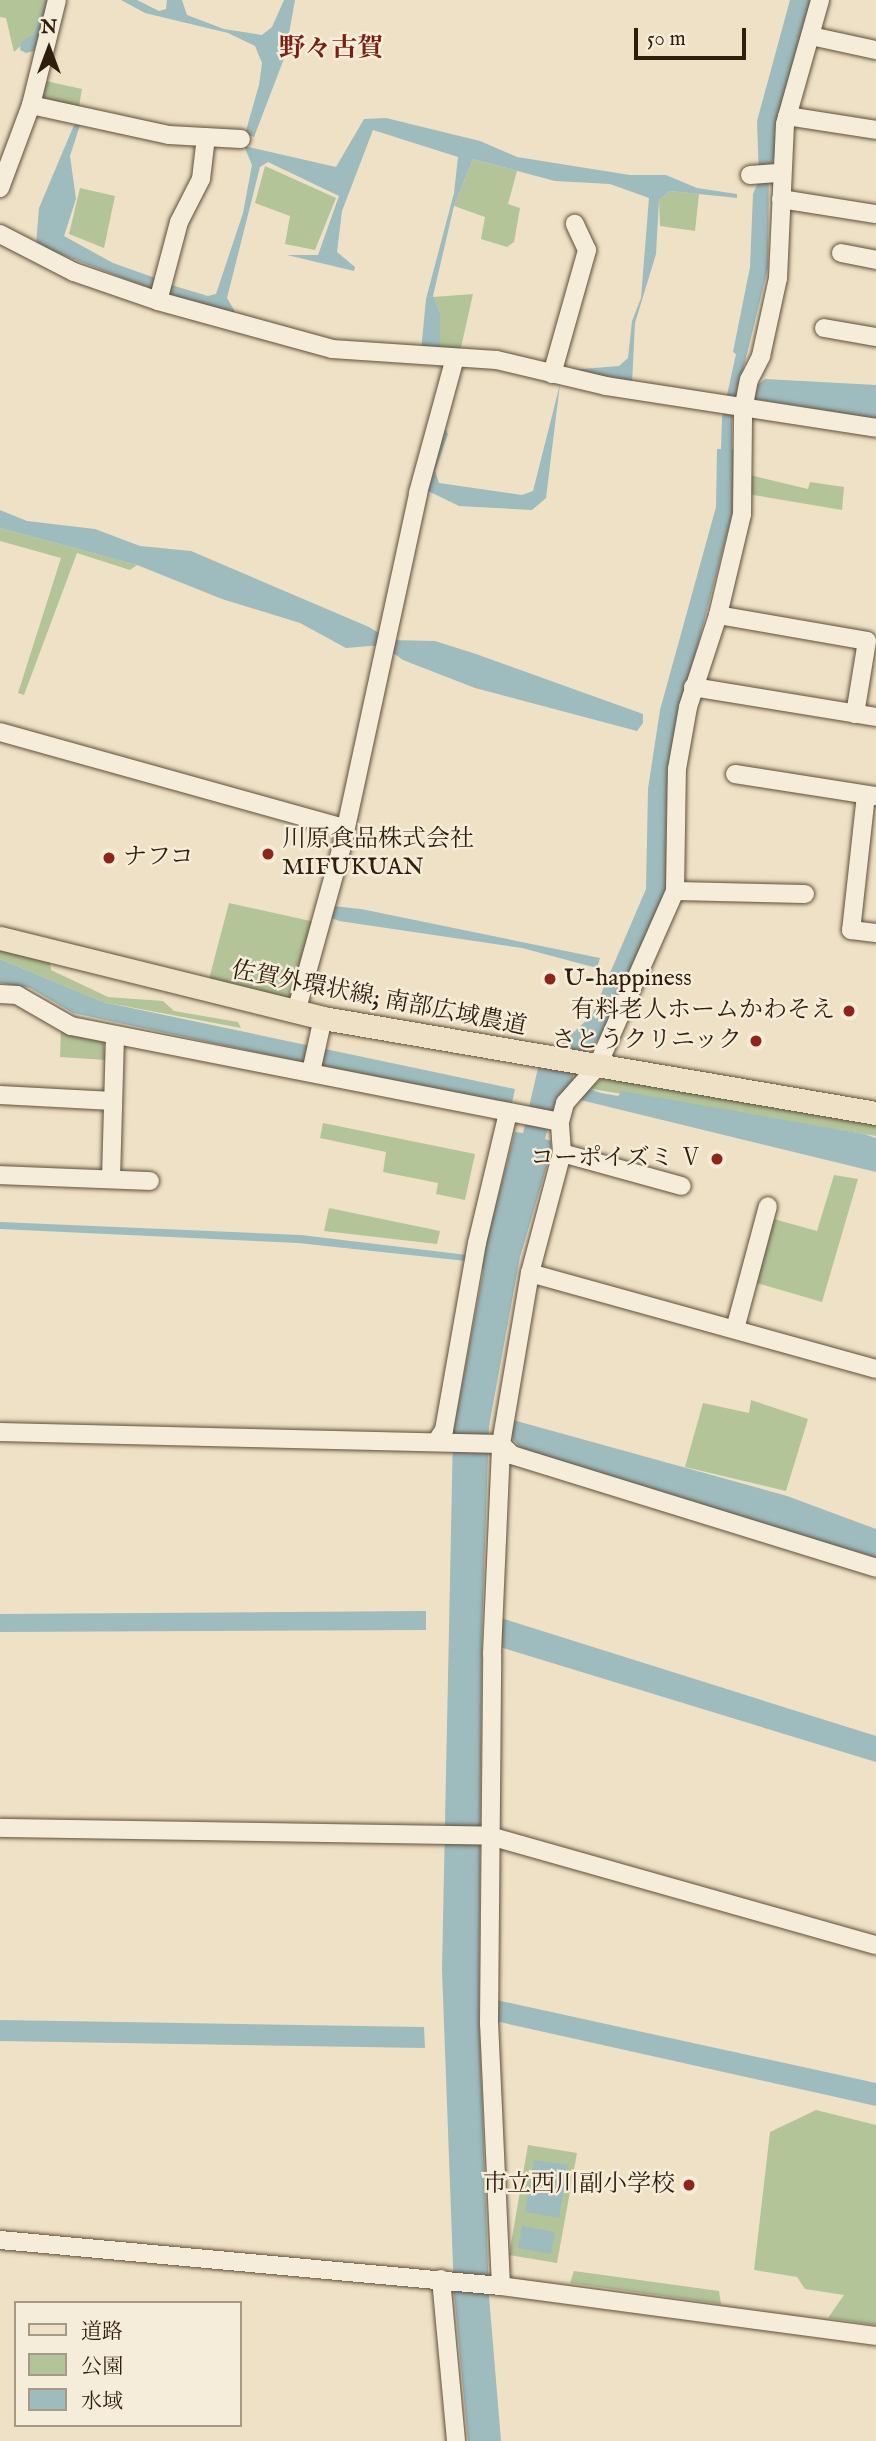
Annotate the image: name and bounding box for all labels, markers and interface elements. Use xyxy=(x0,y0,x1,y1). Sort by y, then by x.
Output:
north arrow xyxy=(14,14,84,84)
scale bar xyxy=(638,14,750,58)
text: N xyxy=(41,16,57,40)
text: 50 m xyxy=(647,26,686,53)
district label: 野々古賀 xyxy=(279,33,383,65)
place label: 川原食品株式会社 MIFUKUAN xyxy=(282,826,474,882)
place label: ナフコ xyxy=(123,844,195,872)
marker: 川原食品株式会社 MIFUKUAN xyxy=(260,846,276,862)
marker: ナフコ xyxy=(101,850,117,866)
street label: 佐賀外環状線; 南部広域農道 xyxy=(229,956,529,1042)
place label: U-happiness xyxy=(564,965,692,993)
marker: U-happiness xyxy=(542,971,558,987)
place label: 有料老人ホームかわそえ xyxy=(571,997,835,1025)
marker: 有料老人ホームかわそえ xyxy=(841,1003,857,1019)
place label: さとうクリニック xyxy=(550,1027,742,1055)
marker: さとうクリニック xyxy=(748,1033,764,1049)
place label: コーポイズミ Ⅴ xyxy=(530,1145,703,1173)
marker: コーポイズミ Ⅴ xyxy=(709,1151,725,1167)
place label: 市立西川副小学校 xyxy=(483,2171,675,2199)
marker: 市立西川副小学校 xyxy=(681,2177,697,2193)
legend xyxy=(14,2301,242,2427)
text: 道路 xyxy=(81,2319,123,2346)
text: 公園 xyxy=(81,2354,123,2381)
text: 水域 xyxy=(81,2389,123,2416)

